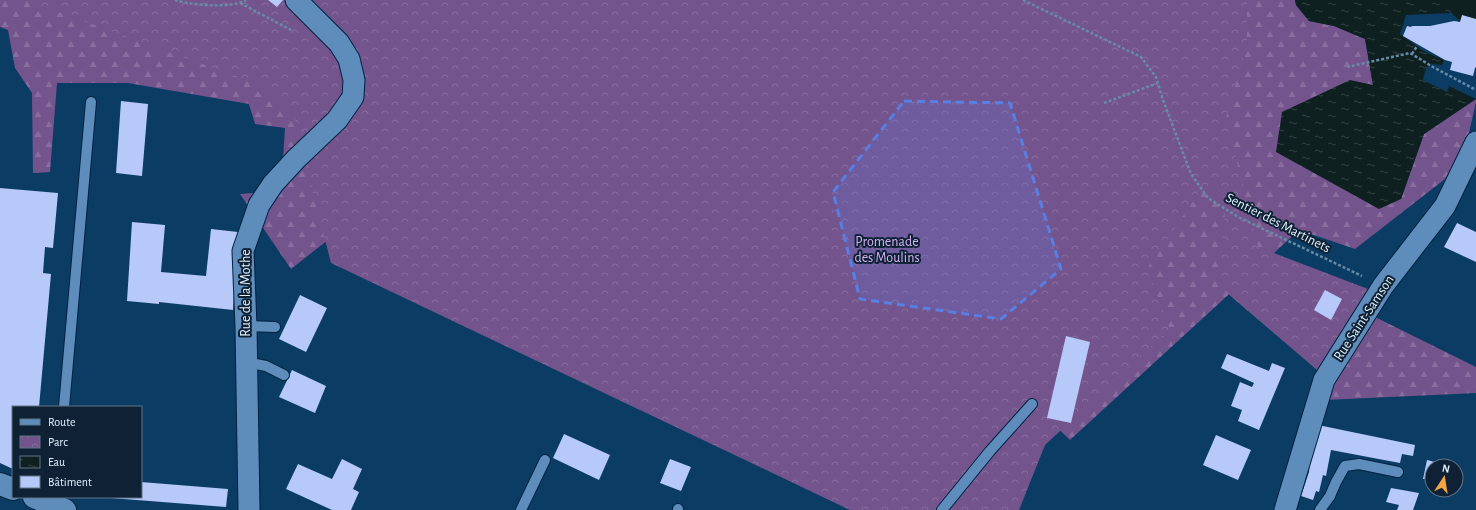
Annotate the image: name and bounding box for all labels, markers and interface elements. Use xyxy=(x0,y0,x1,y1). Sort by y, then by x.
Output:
street label: Sentier des Martinets xyxy=(1223,191,1333,255)
park label: Promenade des Moulins xyxy=(854,235,920,265)
street label: Rue de la Mothe xyxy=(239,249,253,337)
street label: Rue Saint-Samson xyxy=(1331,273,1397,363)
legend xyxy=(12,406,142,498)
text: Route xyxy=(48,416,75,428)
text: Parc xyxy=(48,436,68,448)
text: Eau xyxy=(48,456,65,468)
north arrow xyxy=(1424,458,1464,498)
text: N xyxy=(1441,463,1451,475)
text: Bâtiment xyxy=(48,476,92,488)

